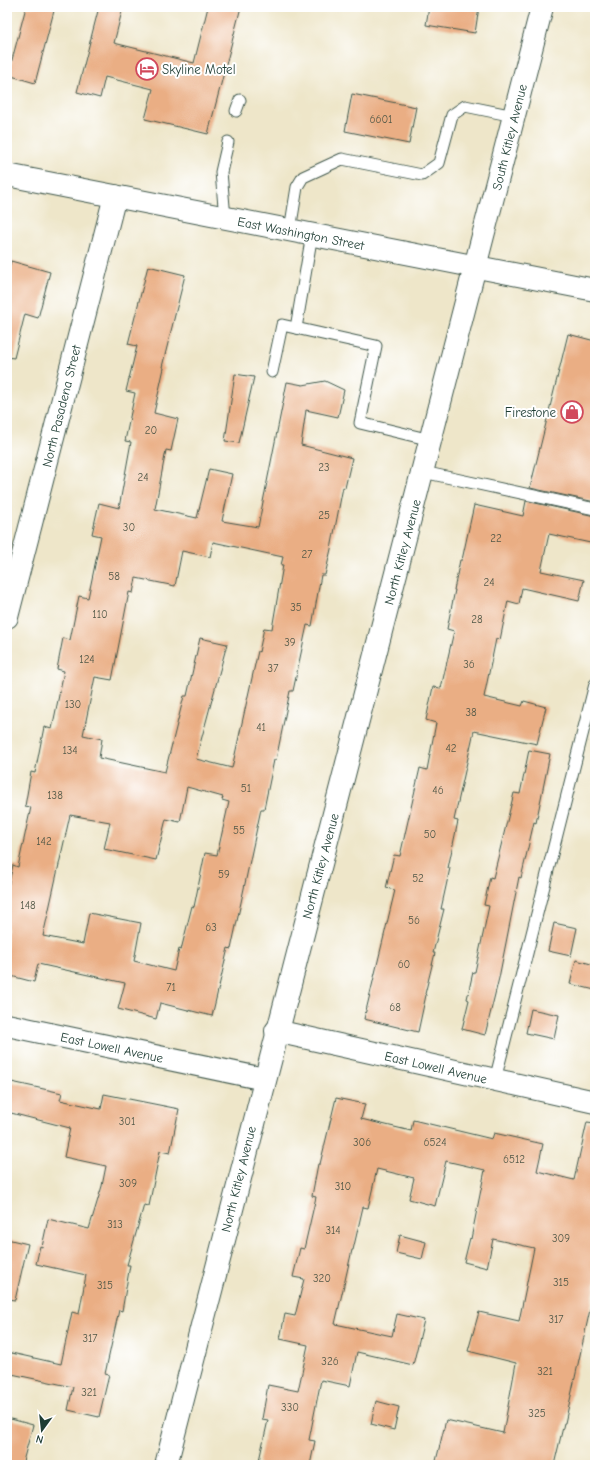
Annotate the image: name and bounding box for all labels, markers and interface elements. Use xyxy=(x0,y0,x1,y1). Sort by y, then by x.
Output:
hotel icon: Skyline Motel xyxy=(134,56,160,82)
place label: Skyline Motel xyxy=(162,62,235,77)
street label: South Kitley Avenue xyxy=(489,82,530,192)
house number: 6601 xyxy=(370,113,392,126)
street label: East Washington Street xyxy=(236,214,367,253)
street label: North Pasadena Street xyxy=(39,342,84,469)
shop icon: Firestone xyxy=(559,399,585,425)
place label: Firestone xyxy=(505,405,556,420)
house number: 20 xyxy=(145,424,157,437)
house number: 23 xyxy=(318,461,330,474)
house number: 24 xyxy=(137,471,149,484)
street label: North Kitley Avenue xyxy=(381,497,424,607)
house number: 25 xyxy=(318,509,330,522)
house number: 30 xyxy=(123,521,135,534)
house number: 22 xyxy=(490,532,502,545)
house number: 27 xyxy=(302,548,312,561)
house number: 58 xyxy=(108,570,120,583)
house number: 24 xyxy=(483,576,495,589)
house number: 35 xyxy=(290,601,302,614)
house number: 110 xyxy=(92,608,108,621)
house number: 28 xyxy=(471,613,483,626)
house number: 39 xyxy=(284,636,296,649)
house number: 124 xyxy=(79,653,95,666)
house number: 36 xyxy=(463,658,475,671)
house number: 37 xyxy=(268,662,278,675)
house number: 130 xyxy=(65,698,81,711)
house number: 38 xyxy=(465,706,477,719)
house number: 41 xyxy=(256,721,266,734)
house number: 42 xyxy=(445,742,457,755)
house number: 134 xyxy=(62,744,78,757)
house number: 51 xyxy=(241,782,251,795)
house number: 46 xyxy=(432,784,444,797)
house number: 138 xyxy=(47,789,63,802)
street label: North Kitley Avenue xyxy=(299,811,342,921)
house number: 55 xyxy=(233,824,245,837)
house number: 50 xyxy=(424,828,436,841)
house number: 142 xyxy=(36,835,52,848)
house number: 59 xyxy=(218,868,230,881)
house number: 52 xyxy=(412,872,424,885)
house number: 148 xyxy=(20,899,36,912)
house number: 56 xyxy=(408,914,420,927)
house number: 63 xyxy=(205,921,217,934)
house number: 60 xyxy=(398,958,410,971)
house number: 71 xyxy=(166,981,176,994)
house number: 68 xyxy=(389,1001,401,1014)
street label: East Lowell Avenue xyxy=(59,1029,165,1066)
street label: East Lowell Avenue xyxy=(383,1048,489,1087)
house number: 301 xyxy=(119,1115,135,1128)
street label: North Kitley Avenue xyxy=(218,1124,259,1234)
house number: 306 xyxy=(353,1136,371,1149)
house number: 6524 xyxy=(424,1136,446,1149)
house number: 6512 xyxy=(503,1153,525,1166)
house number: 309 xyxy=(119,1177,137,1190)
house number: 310 xyxy=(335,1180,351,1193)
house number: 313 xyxy=(107,1218,123,1231)
house number: 314 xyxy=(325,1224,341,1237)
house number: 309 xyxy=(552,1232,570,1245)
house number: 320 xyxy=(313,1272,331,1285)
house number: 315 xyxy=(553,1276,569,1289)
house number: 315 xyxy=(97,1279,113,1292)
house number: 317 xyxy=(548,1313,564,1326)
house number: 317 xyxy=(82,1332,98,1345)
house number: 326 xyxy=(321,1355,339,1368)
house number: 321 xyxy=(537,1365,553,1378)
house number: 321 xyxy=(81,1386,97,1399)
house number: 330 xyxy=(281,1401,299,1414)
house number: 325 xyxy=(528,1407,546,1420)
north arrow xyxy=(22,1410,62,1450)
text: N xyxy=(34,1432,45,1446)

